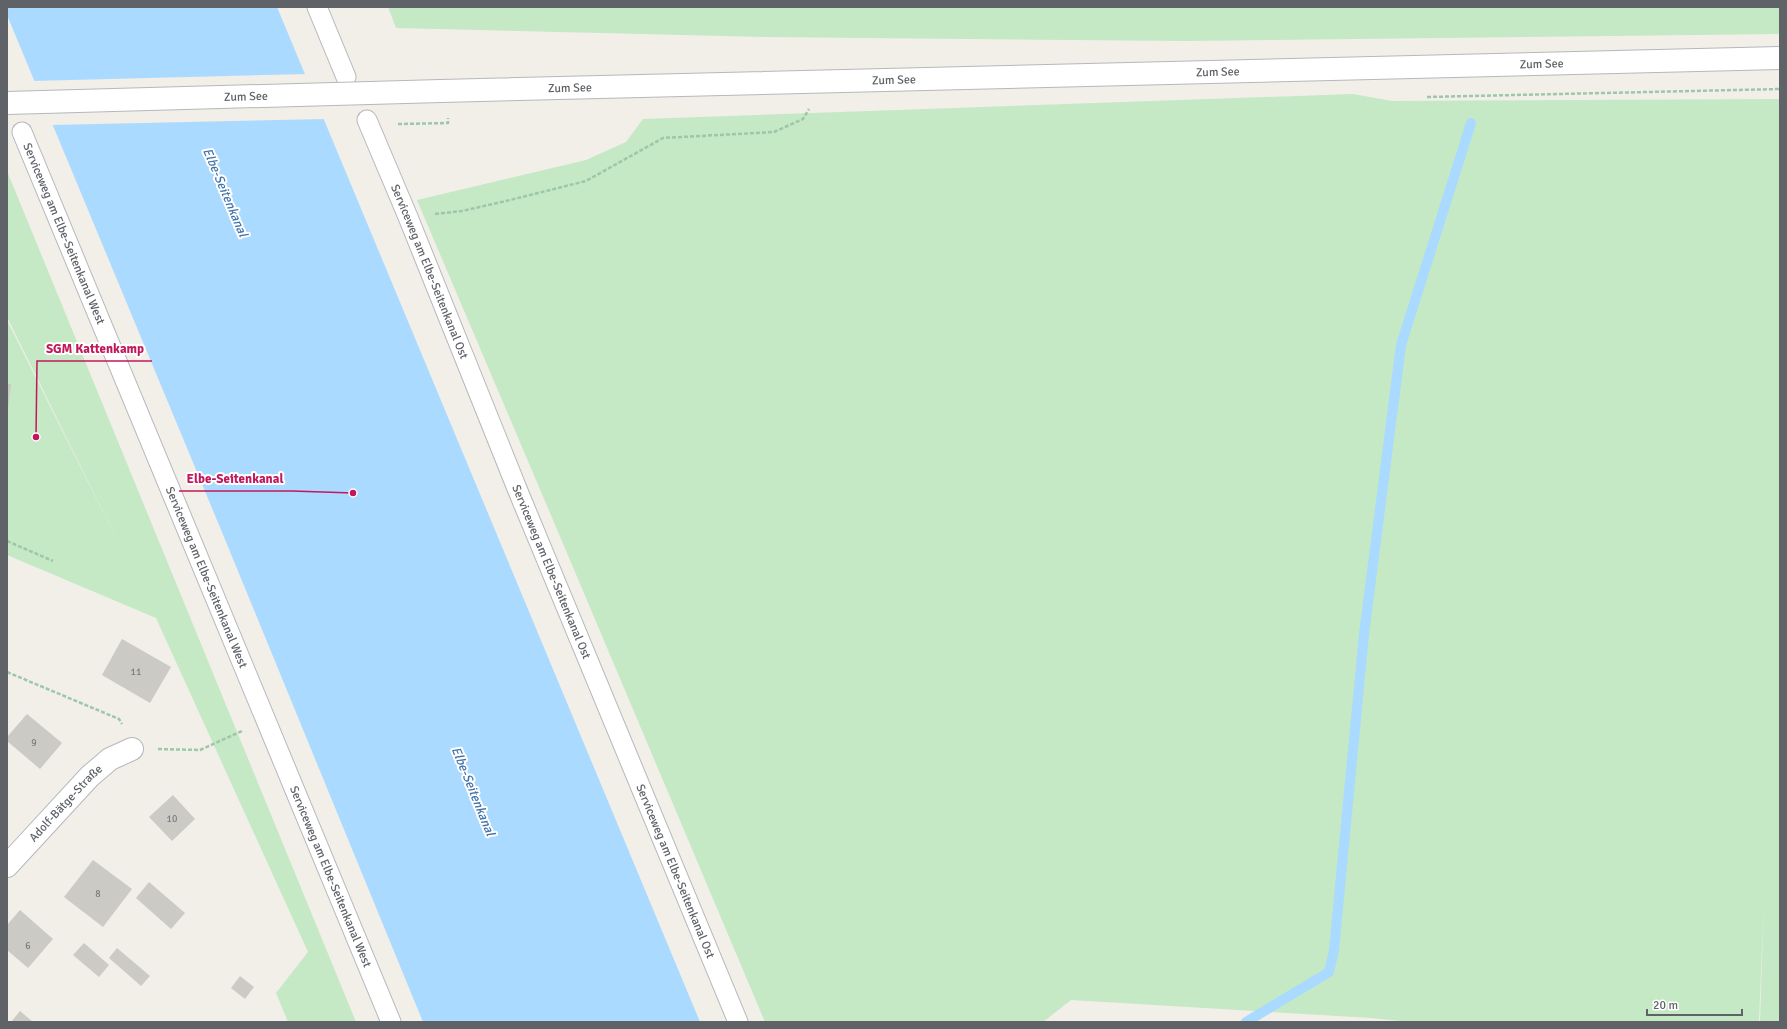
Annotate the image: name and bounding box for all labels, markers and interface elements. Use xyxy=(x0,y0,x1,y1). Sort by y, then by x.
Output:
street label: Zum See xyxy=(1520,56,1564,72)
street label: Zum See xyxy=(1196,64,1240,80)
street label: Zum See xyxy=(872,72,916,88)
street label: Zum See xyxy=(548,80,592,96)
street label: Zum See xyxy=(224,89,268,105)
street label: Serviceweg am Elbe-Seitenkanal West xyxy=(19,141,108,327)
water label: Elbe-Seitenkanal xyxy=(199,146,251,240)
street label: Serviceweg am Elbe-Seitenkanal Ost xyxy=(387,182,471,361)
callout: SGM Kattenkamp xyxy=(37,336,152,361)
text: SGM Kattenkamp xyxy=(46,341,144,357)
callout: Elbe-Seitenkanal xyxy=(179,466,292,491)
text: Elbe-Seitenkanal xyxy=(187,471,283,487)
street label: Serviceweg am Elbe-Seitenkanal Ost xyxy=(508,483,594,661)
street label: Serviceweg am Elbe-Seitenkanal West xyxy=(162,485,250,670)
house number: 11 xyxy=(131,666,141,678)
house number: 9 xyxy=(31,737,37,749)
water label: Elbe-Seitenkanal xyxy=(448,744,499,839)
street label: Adolf-Bätge-Straße xyxy=(26,762,106,845)
street label: Serviceweg am Elbe-Seitenkanal Ost xyxy=(632,782,718,961)
street label: Serviceweg am Elbe-Seitenkanal West xyxy=(286,784,374,970)
house number: 10 xyxy=(167,813,177,825)
house number: 8 xyxy=(95,888,101,900)
house number: 6 xyxy=(25,940,31,952)
scale bar xyxy=(1647,991,1742,1017)
text: 20 m xyxy=(1653,998,1678,1013)

